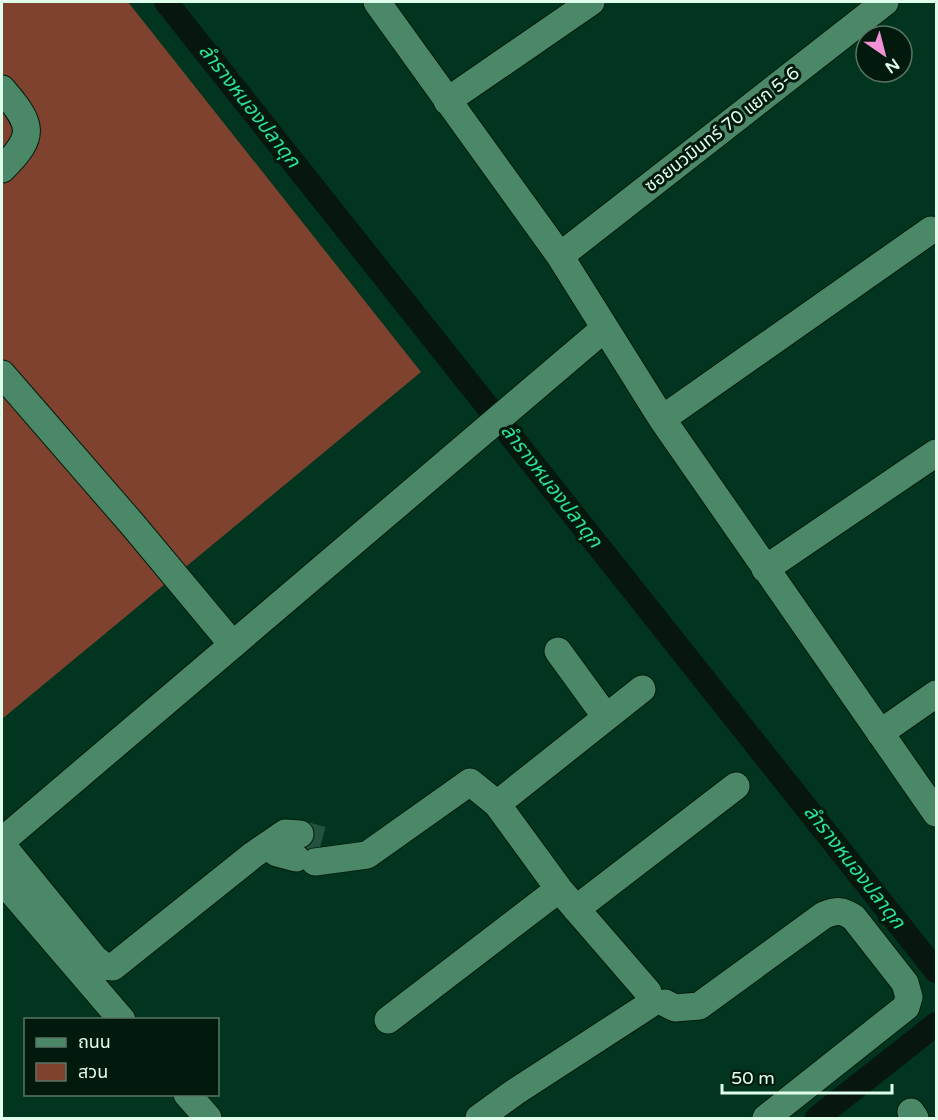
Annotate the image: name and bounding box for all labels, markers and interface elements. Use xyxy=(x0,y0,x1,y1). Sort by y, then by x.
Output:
north arrow xyxy=(854,24,914,84)
water label: ลำรางหนองปลาดุก xyxy=(193,39,305,173)
text: N xyxy=(881,54,903,77)
street label: ซอยนวมินทร์ 70 แยก 5-6 xyxy=(640,62,804,196)
water label: ลำรางหนองปลาดุก xyxy=(495,419,607,553)
water label: ลำรางหนองปลาดุก xyxy=(798,800,910,934)
legend xyxy=(24,1018,219,1096)
text: ถนน xyxy=(78,1031,111,1053)
scale bar xyxy=(722,1057,892,1095)
text: สวน xyxy=(78,1061,108,1083)
text: 50 m xyxy=(731,1067,775,1089)

